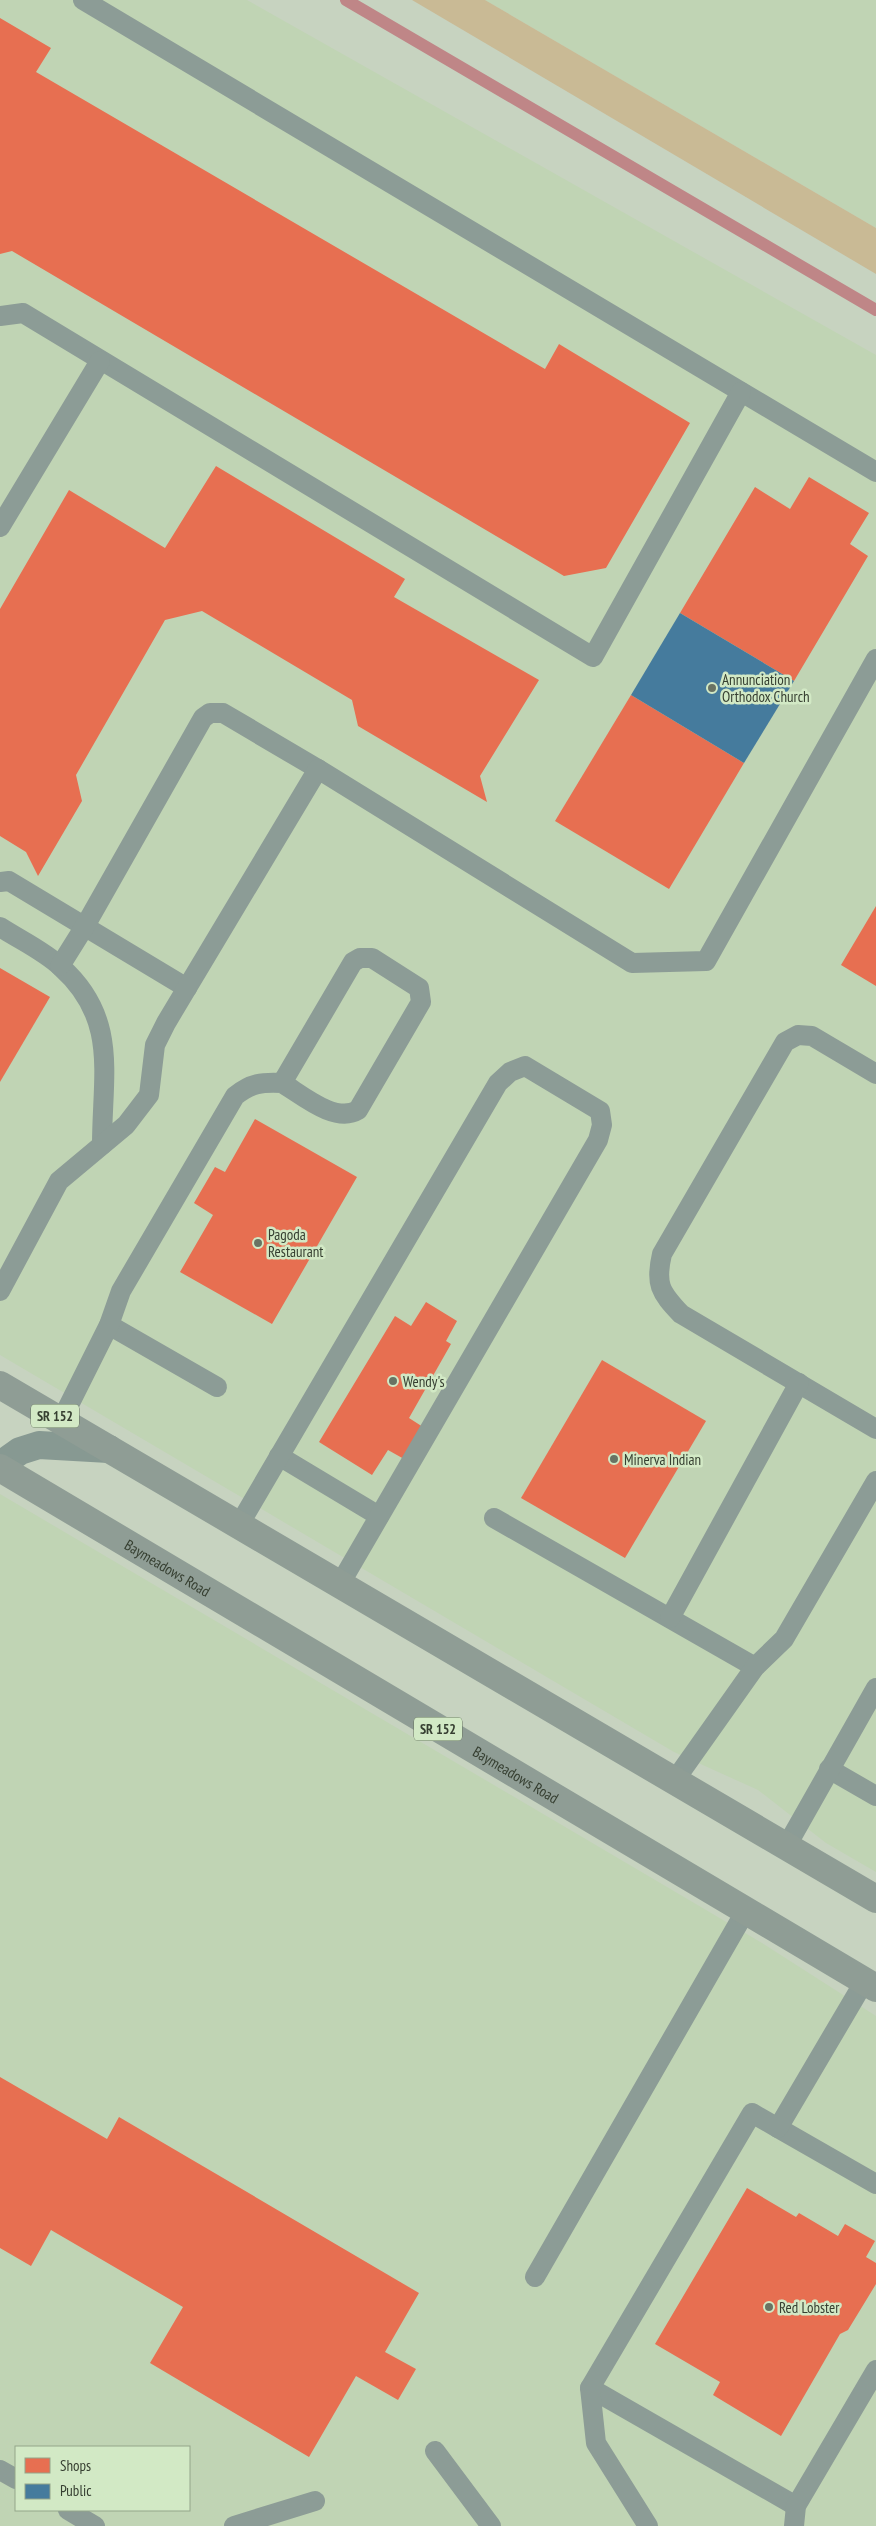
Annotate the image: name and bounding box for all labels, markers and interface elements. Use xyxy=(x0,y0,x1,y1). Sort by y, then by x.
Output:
place label: Annunciation Orthodox Church xyxy=(722,670,810,706)
marker: Annunciation Orthodox Church xyxy=(706,682,718,694)
place label: Pagoda Restaurant xyxy=(268,1225,323,1261)
marker: Pagoda Restaurant xyxy=(252,1237,264,1249)
place label: Wendy's xyxy=(403,1372,444,1391)
marker: Wendy's xyxy=(387,1375,399,1387)
road number: SR 152 xyxy=(31,1404,79,1428)
place label: Minerva Indian xyxy=(624,1450,701,1469)
marker: Minerva Indian xyxy=(608,1453,620,1465)
street label: Baymeadows Road xyxy=(121,1535,214,1600)
road number: SR 152 xyxy=(414,1718,462,1740)
street label: Baymeadows Road xyxy=(470,1742,562,1807)
place label: Red Lobster xyxy=(779,2298,840,2317)
marker: Red Lobster xyxy=(763,2301,775,2313)
legend xyxy=(15,2446,190,2511)
text: Shops xyxy=(60,2456,91,2475)
text: Public xyxy=(60,2481,92,2500)

